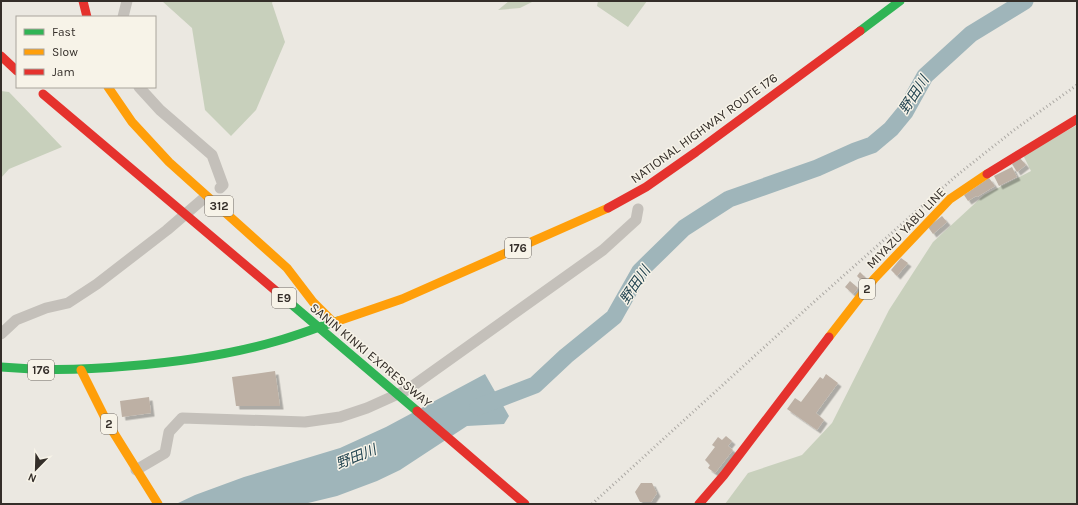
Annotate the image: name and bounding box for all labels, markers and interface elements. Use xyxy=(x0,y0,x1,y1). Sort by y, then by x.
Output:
legend xyxy=(16,16,156,88)
text: Fast xyxy=(52,25,76,39)
text: Slow xyxy=(52,45,78,59)
text: Jam xyxy=(52,65,75,79)
street label: NATIONAL HIGHWAY ROUTE 176 xyxy=(628,70,780,186)
water label: 野田川 xyxy=(895,71,934,117)
street label: MIYAZU YABU LINE xyxy=(863,184,949,272)
road number: 312 xyxy=(205,196,233,216)
road number: 176 xyxy=(505,238,531,258)
water label: 野田川 xyxy=(616,261,655,307)
road number: 2 xyxy=(859,279,875,299)
road number: E9 xyxy=(272,288,296,308)
street label: SANIN KINKI EXPRESSWAY xyxy=(307,300,435,410)
road number: 176 xyxy=(28,360,54,380)
road number: 2 xyxy=(101,414,117,434)
water label: 野田川 xyxy=(333,441,381,473)
north arrow xyxy=(16,449,56,489)
text: N xyxy=(26,470,38,485)

